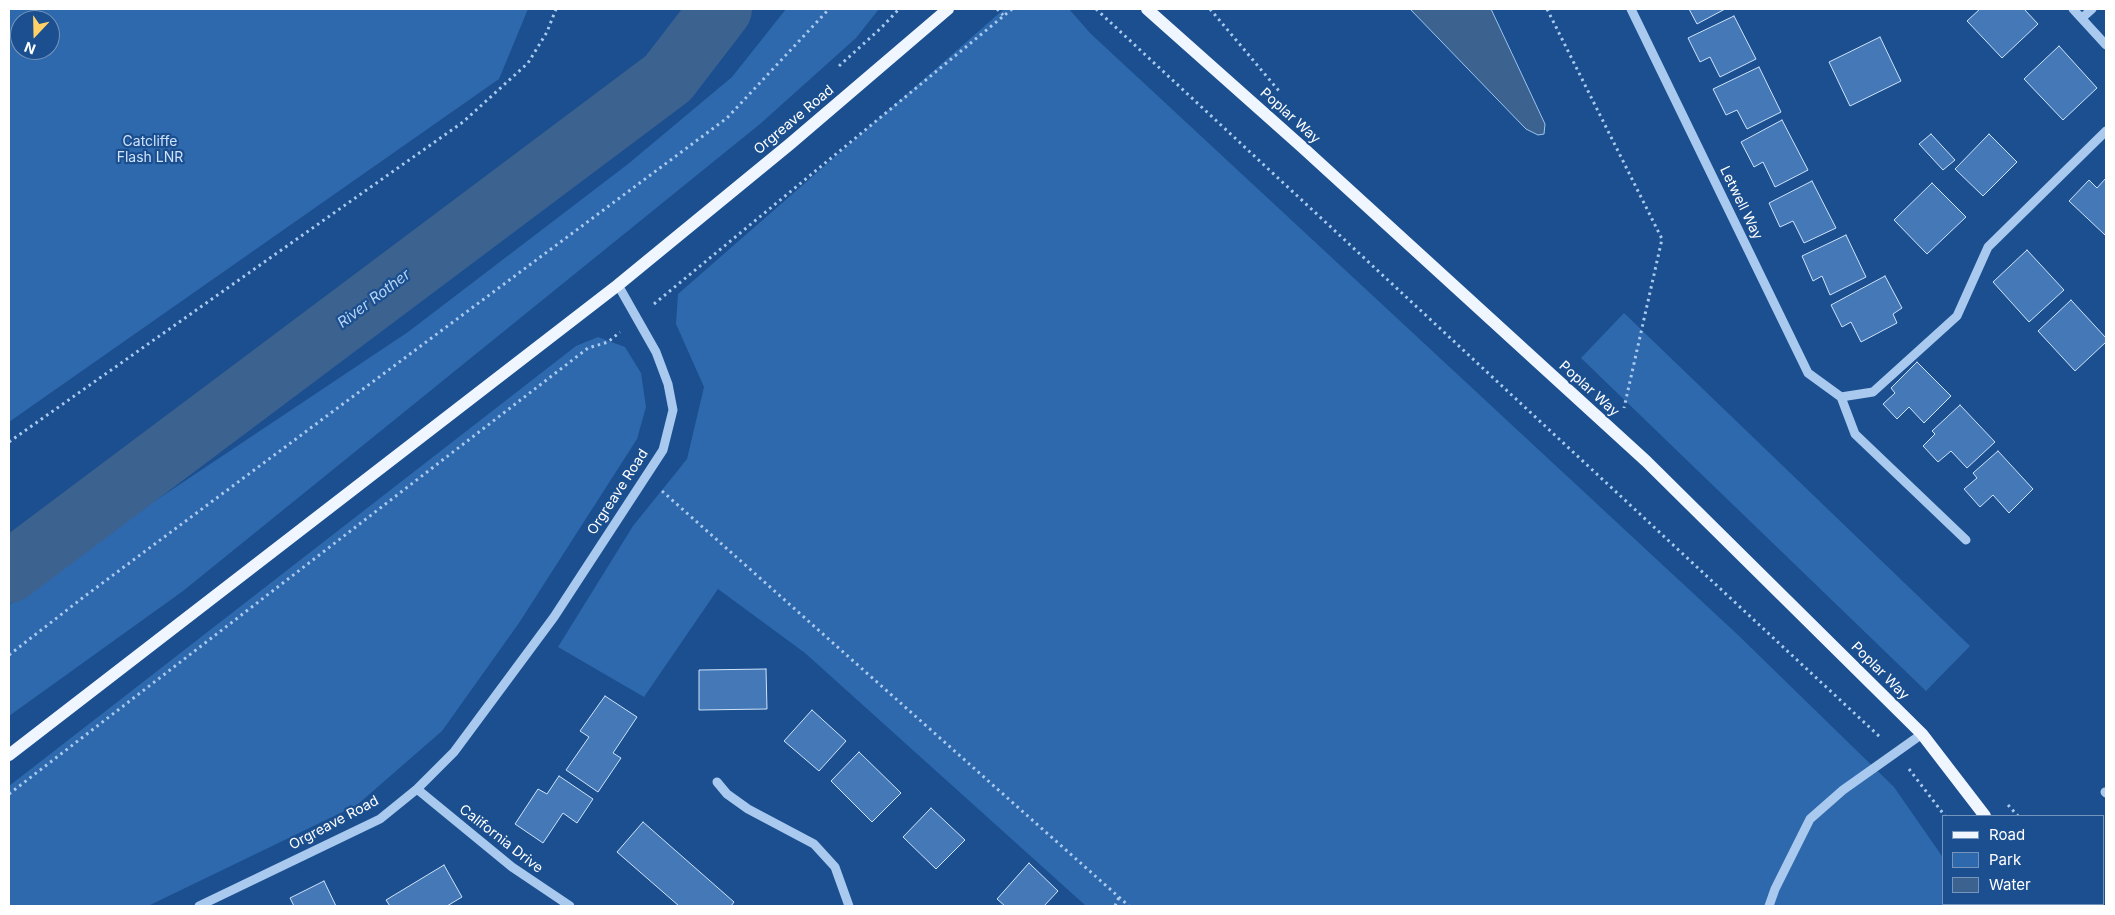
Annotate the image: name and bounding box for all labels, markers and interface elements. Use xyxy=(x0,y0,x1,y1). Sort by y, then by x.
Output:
north arrow xyxy=(10,10,60,60)
text: N xyxy=(22,39,38,58)
street label: Orgreave Road xyxy=(751,82,837,158)
street label: Poplar Way xyxy=(1257,85,1323,147)
park label: Catcliffe Flash LNR xyxy=(117,134,183,166)
street label: Letwell Way xyxy=(1716,164,1766,242)
water label: River Rother xyxy=(334,266,414,332)
street label: Poplar Way xyxy=(1556,358,1622,420)
street label: Orgreave Road xyxy=(584,446,652,538)
street label: Poplar Way xyxy=(1848,639,1912,703)
street label: Orgreave Road xyxy=(286,792,382,854)
street label: California Drive xyxy=(456,801,546,877)
legend xyxy=(1942,815,2105,905)
text: Road xyxy=(1989,825,2025,844)
text: Park xyxy=(1989,850,2021,869)
text: Water xyxy=(1989,875,2031,894)

